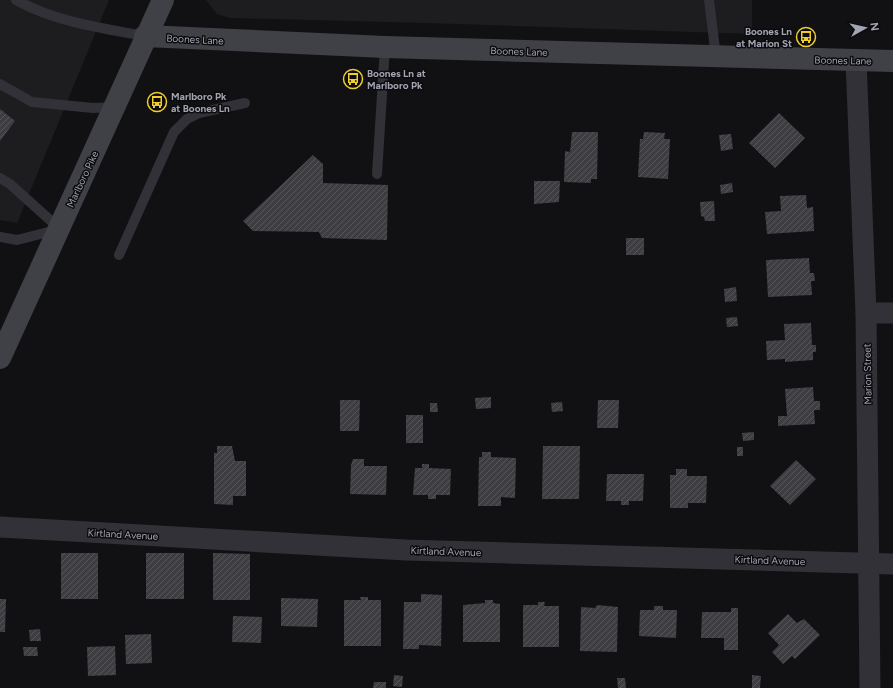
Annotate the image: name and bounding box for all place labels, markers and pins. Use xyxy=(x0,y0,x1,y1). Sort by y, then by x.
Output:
place label: Boones Ln at Marion St xyxy=(736,25,792,50)
bus stop icon: Boones Ln at Marion St xyxy=(795,26,817,48)
place label: Boones Ln at Marlboro Pk xyxy=(367,67,426,92)
bus stop icon: Boones Ln at Marlboro Pk xyxy=(342,68,364,90)
place label: Marlboro Pk at Boones Ln xyxy=(171,90,230,115)
bus stop icon: Marlboro Pk at Boones Ln xyxy=(146,91,168,113)

